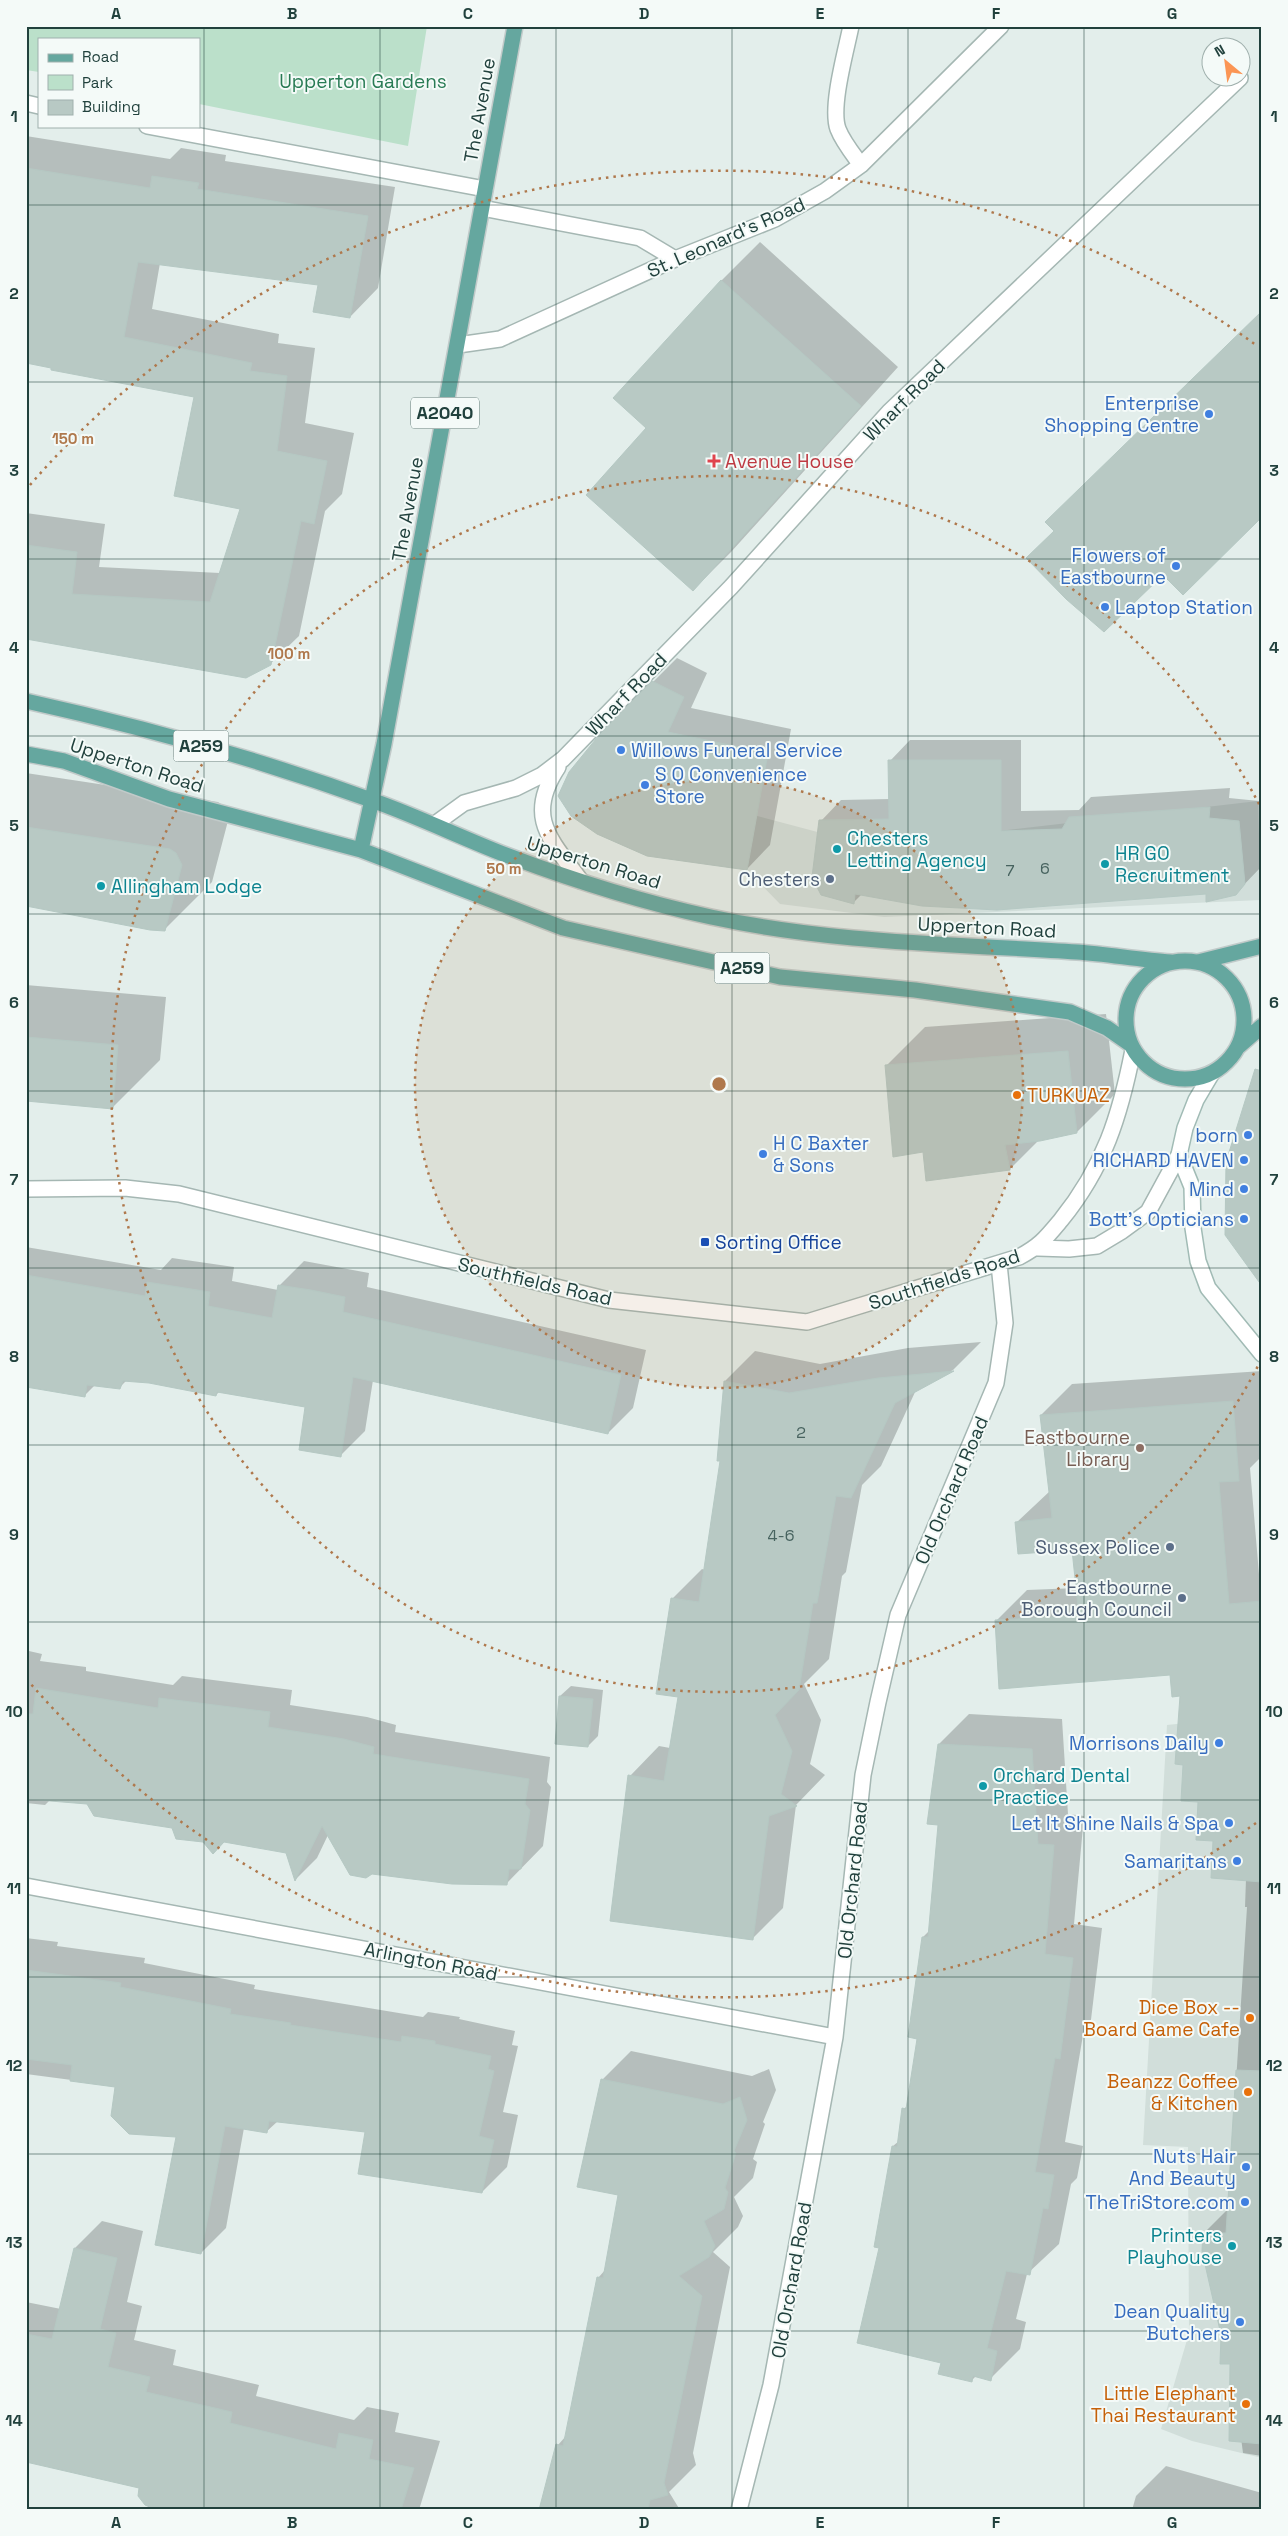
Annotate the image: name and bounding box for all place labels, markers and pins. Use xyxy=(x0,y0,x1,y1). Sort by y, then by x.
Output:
place label: Enterprise Shopping Centre xyxy=(1044,391,1199,438)
marker: Enterprise Shopping Centre xyxy=(1203,408,1215,420)
place label: Avenue House xyxy=(725,449,854,474)
marker: Avenue House xyxy=(707,454,721,468)
place label: Flowers of Eastbourne xyxy=(1060,543,1166,590)
marker: Flowers of Eastbourne xyxy=(1170,560,1182,572)
place label: Laptop Station xyxy=(1115,595,1253,620)
marker: Laptop Station xyxy=(1099,601,1111,613)
place label: Willows Funeral Service xyxy=(631,738,843,763)
marker: Willows Funeral Service xyxy=(615,744,627,756)
place label: S Q Convenience Store xyxy=(655,762,807,809)
marker: S Q Convenience Store xyxy=(639,779,651,791)
place label: Chesters Letting Agency xyxy=(847,826,987,873)
place label: HR GO Recruitment xyxy=(1115,841,1230,888)
marker: Chesters Letting Agency xyxy=(831,843,843,855)
marker: HR GO Recruitment xyxy=(1099,858,1111,870)
place label: Chesters xyxy=(738,867,820,892)
marker: Chesters xyxy=(824,873,836,885)
place label: Allingham Lodge xyxy=(111,874,262,899)
marker: Allingham Lodge xyxy=(95,880,107,892)
centre of rings xyxy=(710,1075,728,1093)
place label: TURKUAZ xyxy=(1027,1083,1110,1108)
marker: TURKUAZ xyxy=(1011,1089,1023,1101)
place label: born xyxy=(1195,1123,1238,1148)
marker: born xyxy=(1242,1129,1254,1141)
place label: H C Baxter & Sons xyxy=(773,1131,869,1178)
marker: H C Baxter & Sons xyxy=(757,1148,769,1160)
place label: RICHARD HAVEN xyxy=(1093,1148,1234,1173)
marker: RICHARD HAVEN xyxy=(1238,1154,1250,1166)
place label: Mind xyxy=(1189,1177,1234,1202)
marker: Mind xyxy=(1238,1183,1250,1195)
place label: Bott's Opticians xyxy=(1089,1207,1234,1232)
marker: Bott's Opticians xyxy=(1238,1213,1250,1225)
place label: Sorting Office xyxy=(715,1230,842,1255)
marker: Sorting Office xyxy=(699,1236,711,1248)
place label: Eastbourne Library xyxy=(1024,1425,1130,1472)
marker: Eastbourne Library xyxy=(1134,1442,1146,1454)
place label: Sussex Police xyxy=(1035,1535,1160,1560)
marker: Sussex Police xyxy=(1164,1541,1176,1553)
place label: Eastbourne Borough Council xyxy=(1021,1575,1172,1622)
marker: Eastbourne Borough Council xyxy=(1176,1592,1188,1604)
place label: Morrisons Daily xyxy=(1069,1731,1209,1756)
marker: Morrisons Daily xyxy=(1213,1737,1225,1749)
place label: Orchard Dental Practice xyxy=(993,1763,1130,1810)
marker: Orchard Dental Practice xyxy=(977,1780,989,1792)
place label: Let It Shine Nails & Spa xyxy=(1011,1811,1219,1836)
marker: Let It Shine Nails & Spa xyxy=(1223,1817,1235,1829)
place label: Samaritans xyxy=(1124,1849,1227,1874)
marker: Samaritans xyxy=(1231,1855,1243,1867)
place label: Dice Box -- Board Game Cafe xyxy=(1083,1995,1240,2042)
marker: Dice Box -- Board Game Cafe xyxy=(1244,2012,1256,2024)
place label: Beanzz Coffee & Kitchen xyxy=(1107,2069,1238,2116)
marker: Beanzz Coffee & Kitchen xyxy=(1242,2086,1254,2098)
place label: Nuts Hair And Beauty xyxy=(1129,2144,1236,2191)
marker: Nuts Hair And Beauty xyxy=(1240,2161,1252,2173)
place label: TheTriStore.com xyxy=(1086,2190,1235,2215)
marker: TheTriStore.com xyxy=(1239,2196,1251,2208)
place label: Printers Playhouse xyxy=(1127,2223,1222,2270)
marker: Printers Playhouse xyxy=(1226,2240,1238,2252)
place label: Dean Quality Butchers xyxy=(1114,2299,1230,2346)
marker: Dean Quality Butchers xyxy=(1234,2316,1246,2328)
place label: Little Elephant Thai Restaurant xyxy=(1091,2381,1236,2428)
marker: Little Elephant Thai Restaurant xyxy=(1240,2398,1252,2410)

